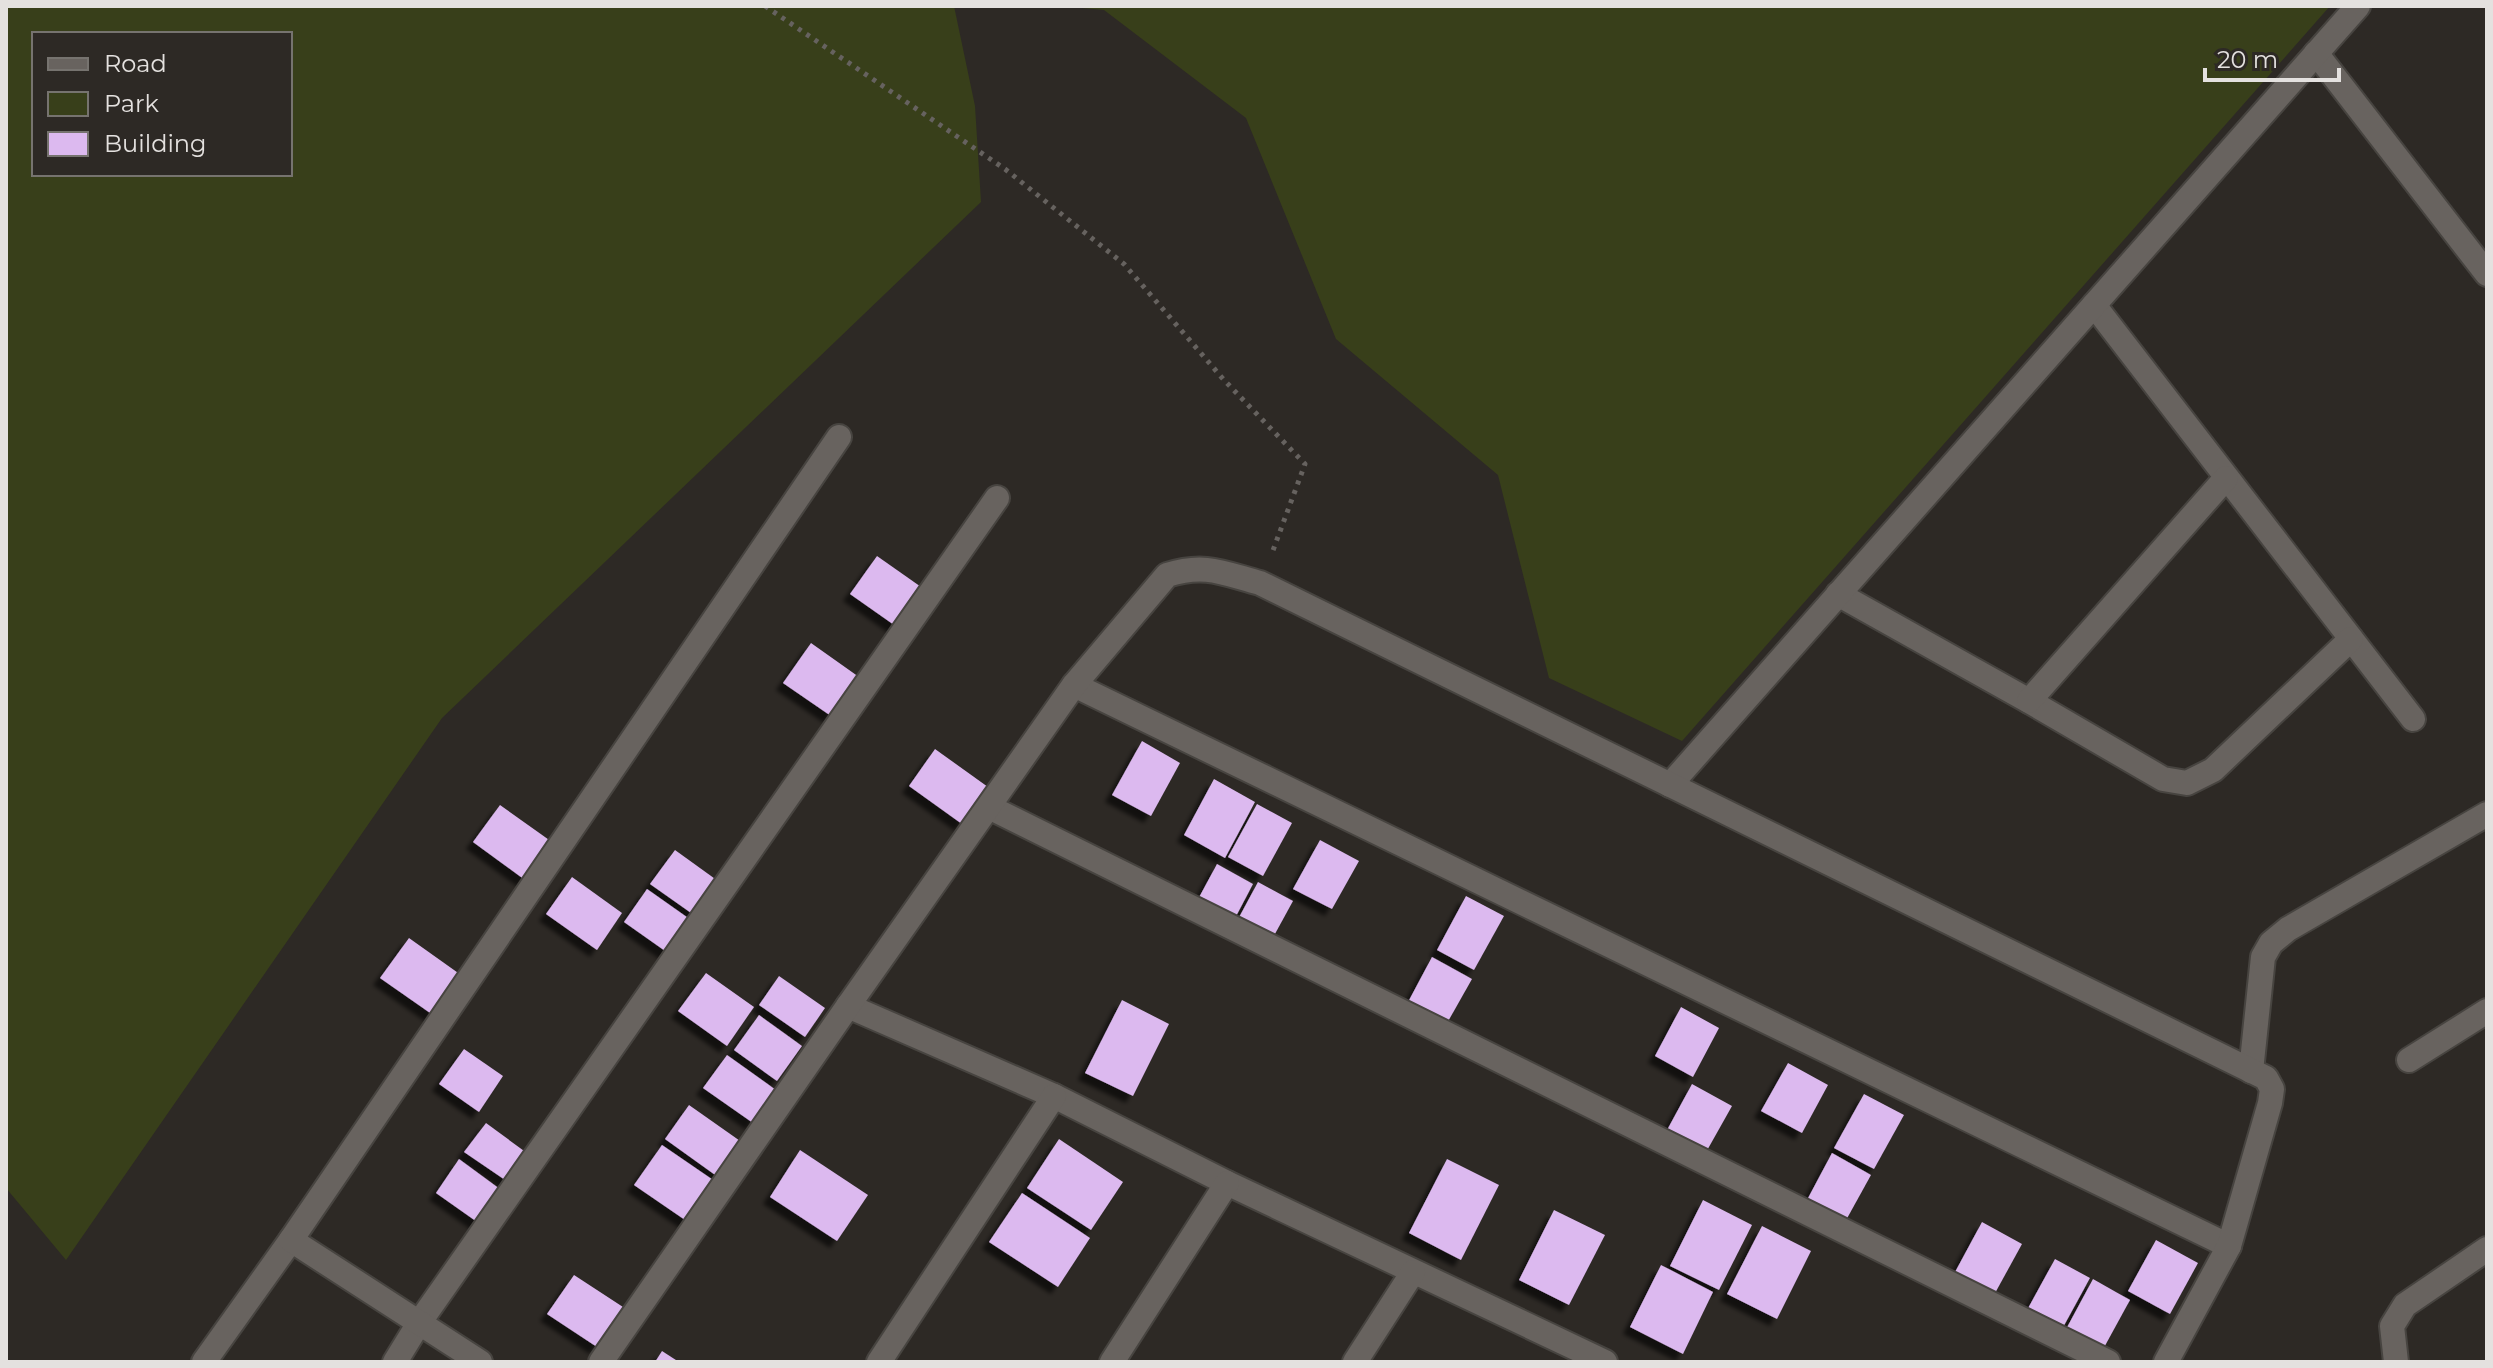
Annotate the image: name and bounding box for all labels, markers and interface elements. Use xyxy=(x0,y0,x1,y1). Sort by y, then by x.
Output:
legend xyxy=(32,32,292,176)
scale bar xyxy=(2205,32,2339,82)
text: 20 m xyxy=(2217,45,2278,74)
text: Road xyxy=(104,49,167,78)
text: Park xyxy=(104,89,159,118)
text: Building xyxy=(104,129,207,158)

